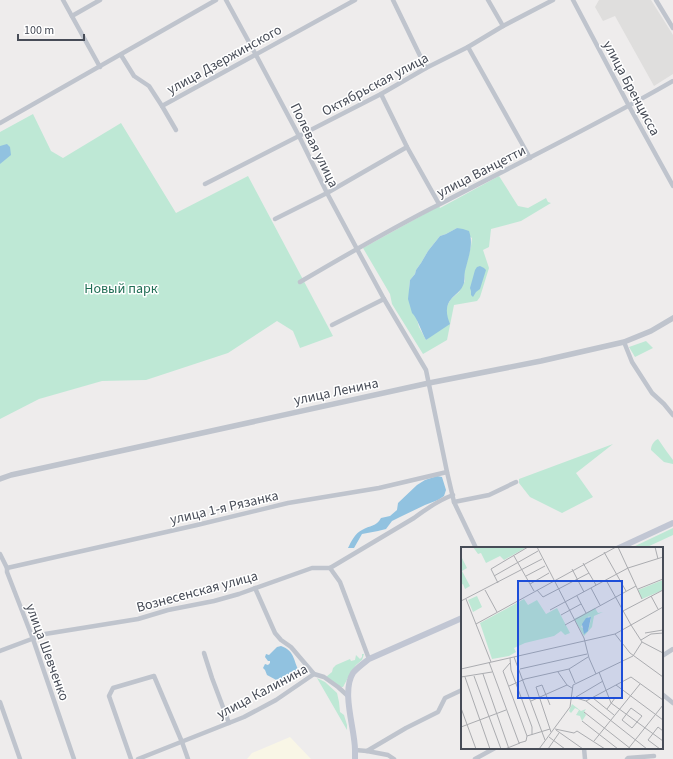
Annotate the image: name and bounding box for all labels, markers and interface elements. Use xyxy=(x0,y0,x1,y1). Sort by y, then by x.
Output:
scale bar xyxy=(18,16,84,42)
street label: улица Дзержинского xyxy=(164,20,285,100)
text: 100 m xyxy=(24,22,54,39)
street label: улица Бренцисса xyxy=(598,37,665,140)
street label: Октябрьская улица xyxy=(319,48,432,121)
street label: Полевая улица xyxy=(285,100,343,191)
street label: улица Ванцетти xyxy=(433,141,530,203)
park label: Новый парк xyxy=(84,279,158,299)
street label: улица Ленина xyxy=(292,373,380,411)
street label: улица 1-я Рязанка xyxy=(168,486,280,530)
inset map xyxy=(461,547,663,749)
street label: Вознесенская улица xyxy=(134,566,260,618)
street label: улица Шевченко xyxy=(20,601,74,704)
street label: улица Калинина xyxy=(213,659,312,724)

